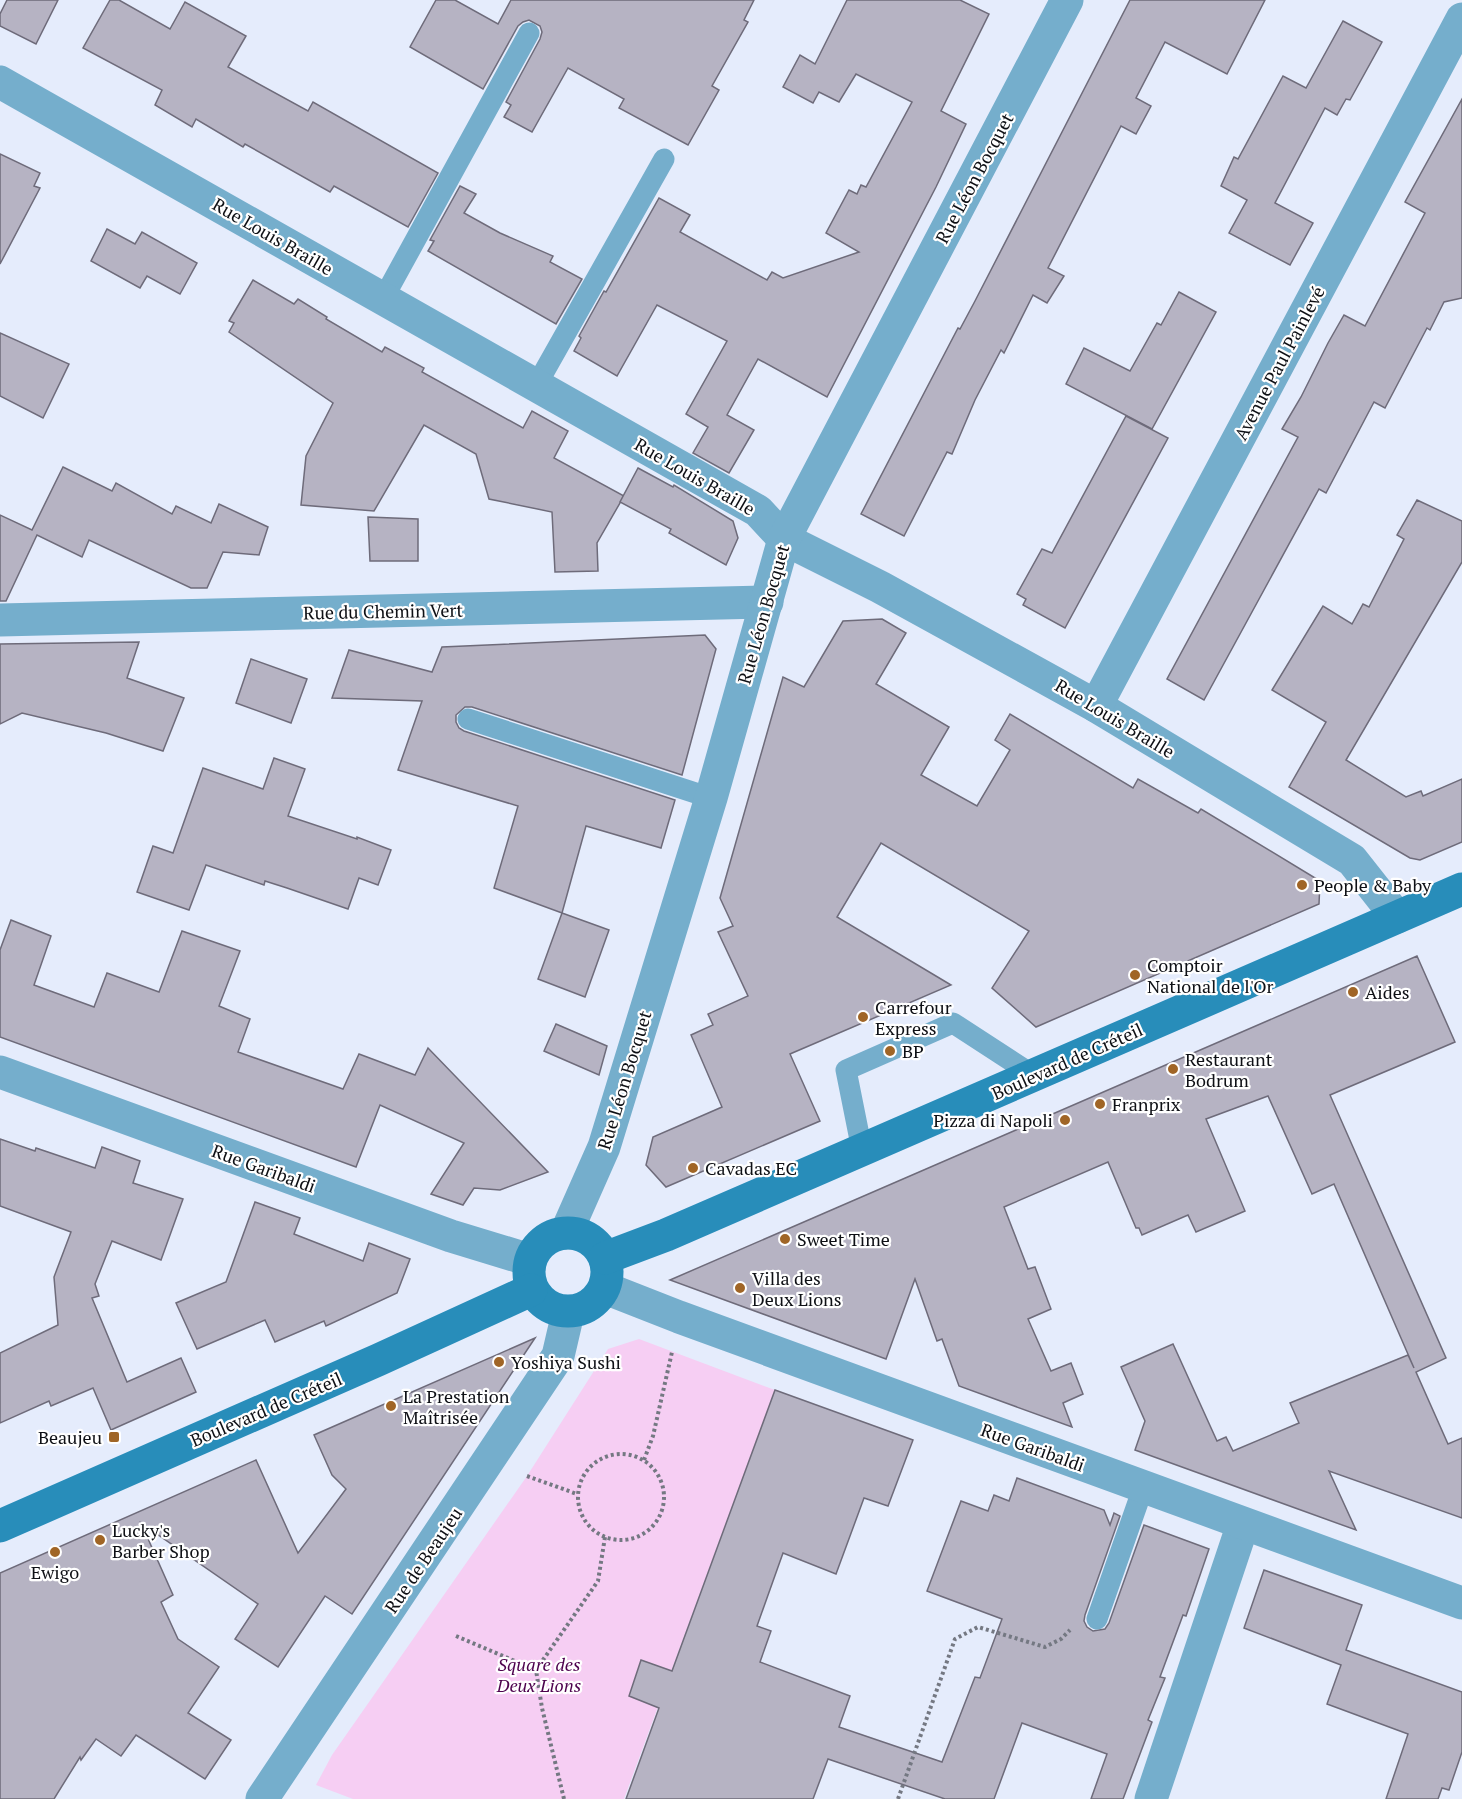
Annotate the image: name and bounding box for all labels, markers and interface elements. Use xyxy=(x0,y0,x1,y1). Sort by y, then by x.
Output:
street label: Rue Léon Bocquet xyxy=(930,108,1019,247)
street label: Rue Louis Braille xyxy=(208,192,338,280)
street label: Avenue Paul Painlevé xyxy=(1228,282,1330,444)
street label: Rue Louis Braille xyxy=(630,432,760,520)
street label: Rue Léon Bocquet xyxy=(732,541,794,687)
street label: Rue du Chemin Vert xyxy=(303,598,463,624)
street label: Rue Louis Braille xyxy=(1051,673,1179,763)
place label: People & Baby xyxy=(1314,873,1432,897)
marker: People & Baby xyxy=(1295,878,1309,892)
place label: Comptoir National de l'Or xyxy=(1147,953,1274,998)
marker: Comptoir National de l'Or xyxy=(1128,968,1142,982)
place label: Aides xyxy=(1365,980,1410,1004)
marker: Aides xyxy=(1346,985,1360,999)
place label: Carrefour Express xyxy=(875,995,952,1040)
street label: Rue Léon Bocquet xyxy=(591,1007,657,1152)
marker: Carrefour Express xyxy=(856,1010,870,1024)
street label: Boulevard de Créteil xyxy=(988,1017,1146,1105)
place label: BP xyxy=(902,1039,924,1063)
marker: BP xyxy=(883,1044,897,1058)
place label: Restaurant Bodrum xyxy=(1185,1047,1273,1092)
marker: Restaurant Bodrum xyxy=(1166,1062,1180,1076)
place label: Franprix xyxy=(1112,1092,1181,1116)
marker: Franprix xyxy=(1093,1097,1107,1111)
place label: Pizza di Napoli xyxy=(933,1108,1053,1132)
marker: Pizza di Napoli xyxy=(1058,1113,1072,1127)
street label: Rue Garibaldi xyxy=(209,1138,319,1198)
place label: Cavadas EC xyxy=(705,1156,797,1180)
marker: Cavadas EC xyxy=(686,1161,700,1175)
place label: Sweet Time xyxy=(797,1227,890,1251)
marker: Sweet Time xyxy=(778,1232,792,1246)
place label: Villa des Deux Lions xyxy=(752,1266,842,1311)
marker: Villa des Deux Lions xyxy=(733,1281,747,1295)
place label: Yoshiya Sushi xyxy=(511,1350,621,1374)
marker: Yoshiya Sushi xyxy=(492,1355,506,1369)
street label: Boulevard de Créteil xyxy=(186,1366,346,1452)
place label: La Prestation Maîtrisée xyxy=(403,1384,510,1429)
marker: La Prestation Maîtrisée xyxy=(384,1399,398,1413)
street label: Rue Garibaldi xyxy=(978,1417,1088,1477)
place label: Beaujeu xyxy=(38,1425,102,1449)
marker: Beaujeu xyxy=(107,1430,121,1444)
street label: Rue de Beaujeu xyxy=(379,1502,467,1618)
place label: Lucky's Barber Shop xyxy=(112,1518,210,1563)
marker: Lucky's Barber Shop xyxy=(93,1533,107,1547)
marker: Ewigo xyxy=(48,1545,62,1559)
place label: Ewigo xyxy=(31,1560,79,1584)
park label: Square des Deux Lions xyxy=(496,1652,581,1697)

